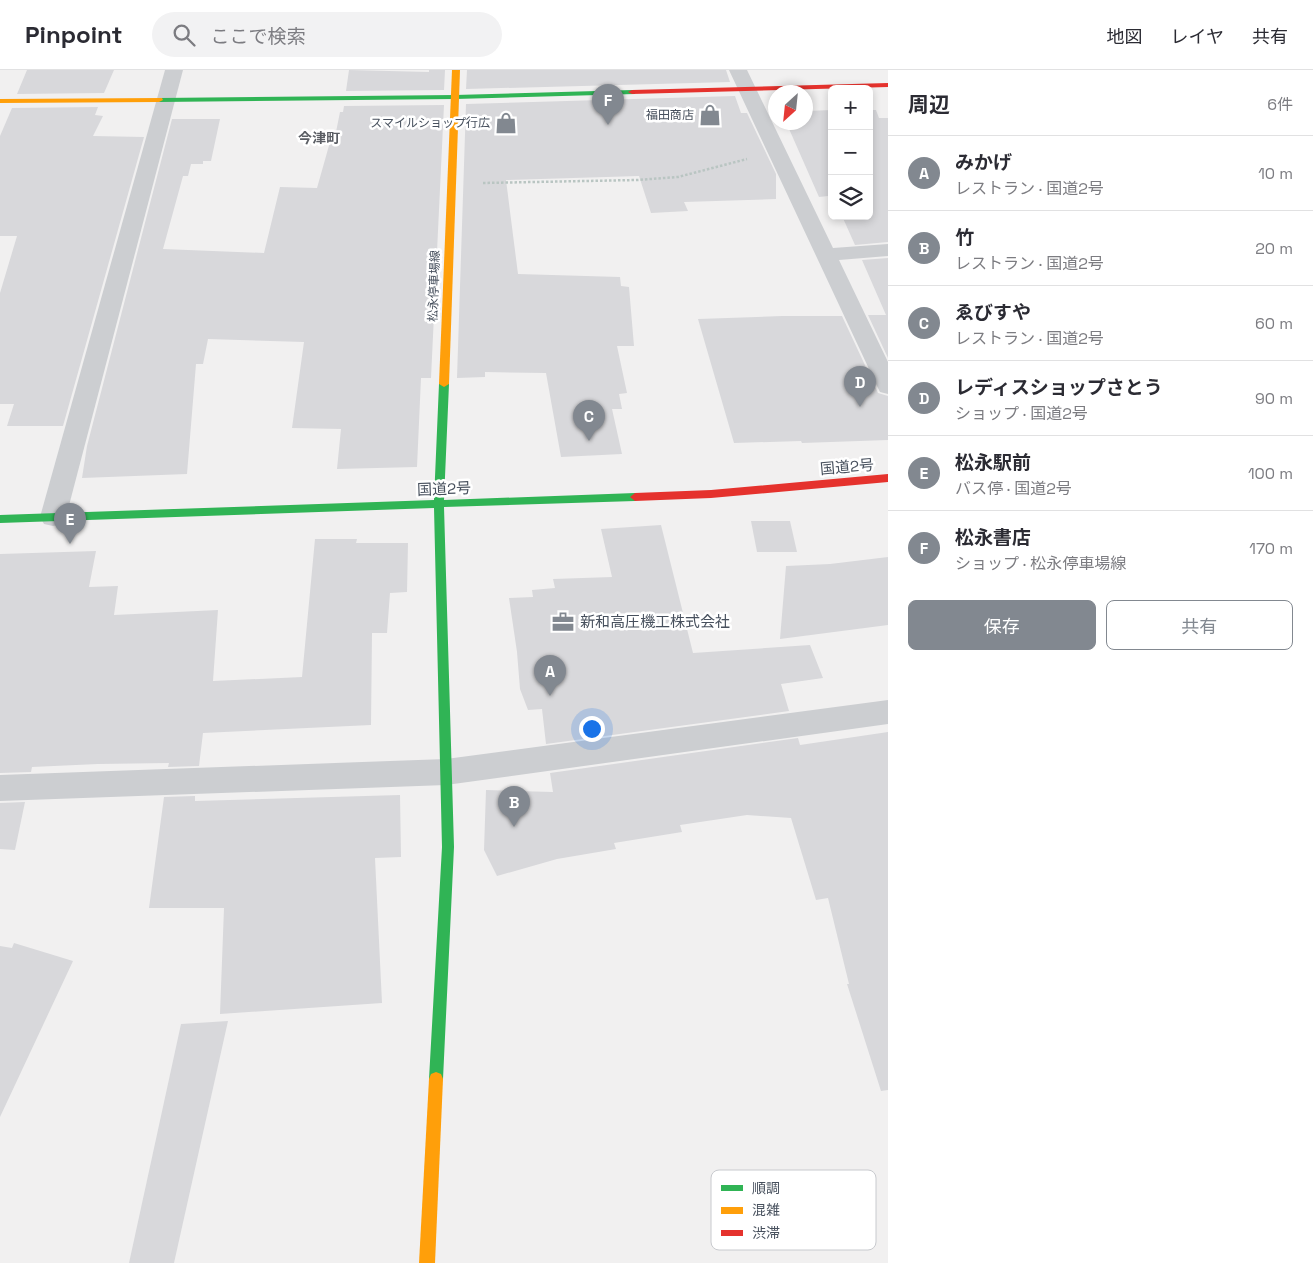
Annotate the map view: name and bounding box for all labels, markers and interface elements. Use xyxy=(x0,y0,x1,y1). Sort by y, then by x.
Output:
search box xyxy=(152,12,502,57)
text: Pinpoint xyxy=(25,19,122,50)
icon: search xyxy=(170,21,198,49)
text: ここで検索 xyxy=(210,24,305,49)
text: 地図 xyxy=(1107,25,1143,48)
text: レイヤ xyxy=(1171,25,1224,48)
text: 共有 xyxy=(1252,25,1288,48)
pin: F xyxy=(592,84,624,125)
north arrow xyxy=(768,85,813,130)
map controls xyxy=(828,85,873,220)
button: + xyxy=(828,85,873,130)
text: 周辺 xyxy=(908,91,950,118)
text: 6件 xyxy=(1267,94,1293,115)
shop icon: 福田商店 xyxy=(697,102,723,128)
place label: 福田商店 xyxy=(646,107,694,123)
shop icon: スマイルショップ行広 xyxy=(493,110,519,136)
place label: スマイルショップ行広 xyxy=(370,115,490,131)
district label: 今津町 xyxy=(298,129,340,147)
button: − xyxy=(828,130,873,175)
text: みかげ xyxy=(955,150,1012,175)
text: A xyxy=(919,163,929,184)
text: 10 m xyxy=(1258,163,1293,184)
button: layers xyxy=(828,175,873,220)
text: レストラン · 国道2号 xyxy=(955,178,1104,199)
text: 竹 xyxy=(955,225,974,250)
text: B xyxy=(919,238,929,259)
text: 20 m xyxy=(1255,238,1293,259)
street label: 松永停車場線 xyxy=(425,250,443,322)
text: レストラン · 国道2号 xyxy=(955,253,1104,274)
text: ゑびすや xyxy=(955,300,1031,325)
text: C xyxy=(919,313,929,334)
text: 60 m xyxy=(1255,313,1293,334)
text: レストラン · 国道2号 xyxy=(955,328,1104,349)
pin: D xyxy=(844,366,876,407)
text: レディスショップさとう xyxy=(955,375,1163,400)
text: D xyxy=(919,388,929,409)
text: 90 m xyxy=(1255,388,1293,409)
pin: C xyxy=(573,400,605,441)
text: ショップ · 国道2号 xyxy=(955,403,1088,424)
text: 松永駅前 xyxy=(955,450,1031,475)
street label: 国道2号 xyxy=(819,455,875,478)
text: E xyxy=(920,463,928,484)
text: 100 m xyxy=(1248,463,1293,484)
street label: 国道2号 xyxy=(417,478,471,499)
text: バス停 · 国道2号 xyxy=(955,478,1072,499)
pin: E xyxy=(54,503,86,544)
text: 松永書店 xyxy=(955,525,1031,550)
text: F xyxy=(920,538,928,559)
text: 170 m xyxy=(1249,538,1293,559)
text: ショップ · 松永停車場線 xyxy=(955,553,1126,574)
button: 保存 xyxy=(908,600,1096,650)
button: 共有 xyxy=(1106,600,1293,650)
office icon: 新和高圧機工株式会社 xyxy=(550,609,576,635)
place label: 新和高圧機工株式会社 xyxy=(580,612,730,631)
pin: A xyxy=(534,655,566,696)
your location xyxy=(579,716,605,742)
pin: B xyxy=(498,786,530,827)
legend xyxy=(711,1170,876,1250)
text: 順調 xyxy=(752,1179,780,1197)
text: 混雑 xyxy=(752,1201,780,1219)
text: 渋滞 xyxy=(752,1224,780,1242)

